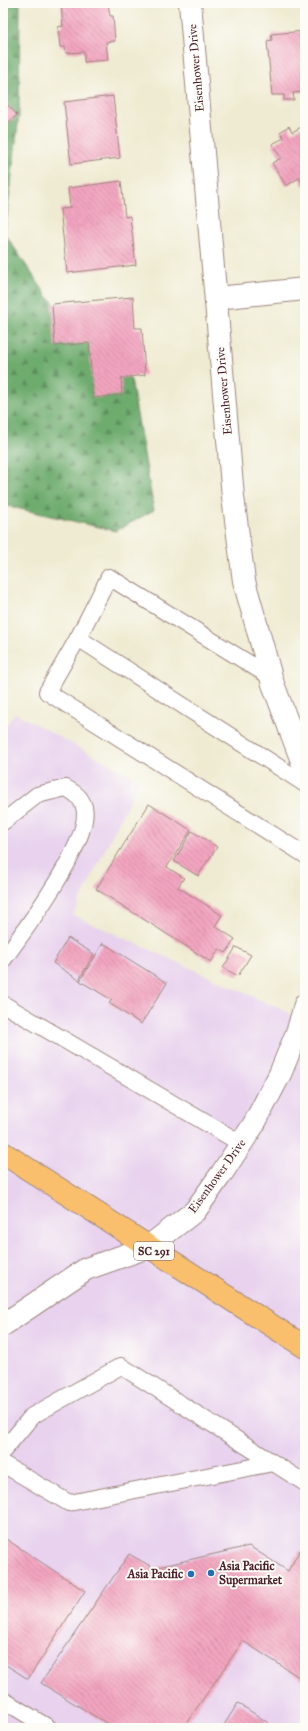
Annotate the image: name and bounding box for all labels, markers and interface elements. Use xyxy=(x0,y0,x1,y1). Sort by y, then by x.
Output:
street label: Eisenhower Drive xyxy=(185,24,207,112)
street label: Eisenhower Drive xyxy=(213,347,235,435)
street label: Eisenhower Drive xyxy=(185,1136,249,1216)
road number: SC 291 xyxy=(134,1242,174,1260)
place label: Asia Pacific Supermarket xyxy=(218,1559,283,1588)
place label: Asia Pacific xyxy=(127,1567,183,1581)
marker: Asia Pacific Supermarket xyxy=(206,1568,216,1578)
marker: Asia Pacific xyxy=(186,1569,196,1579)

